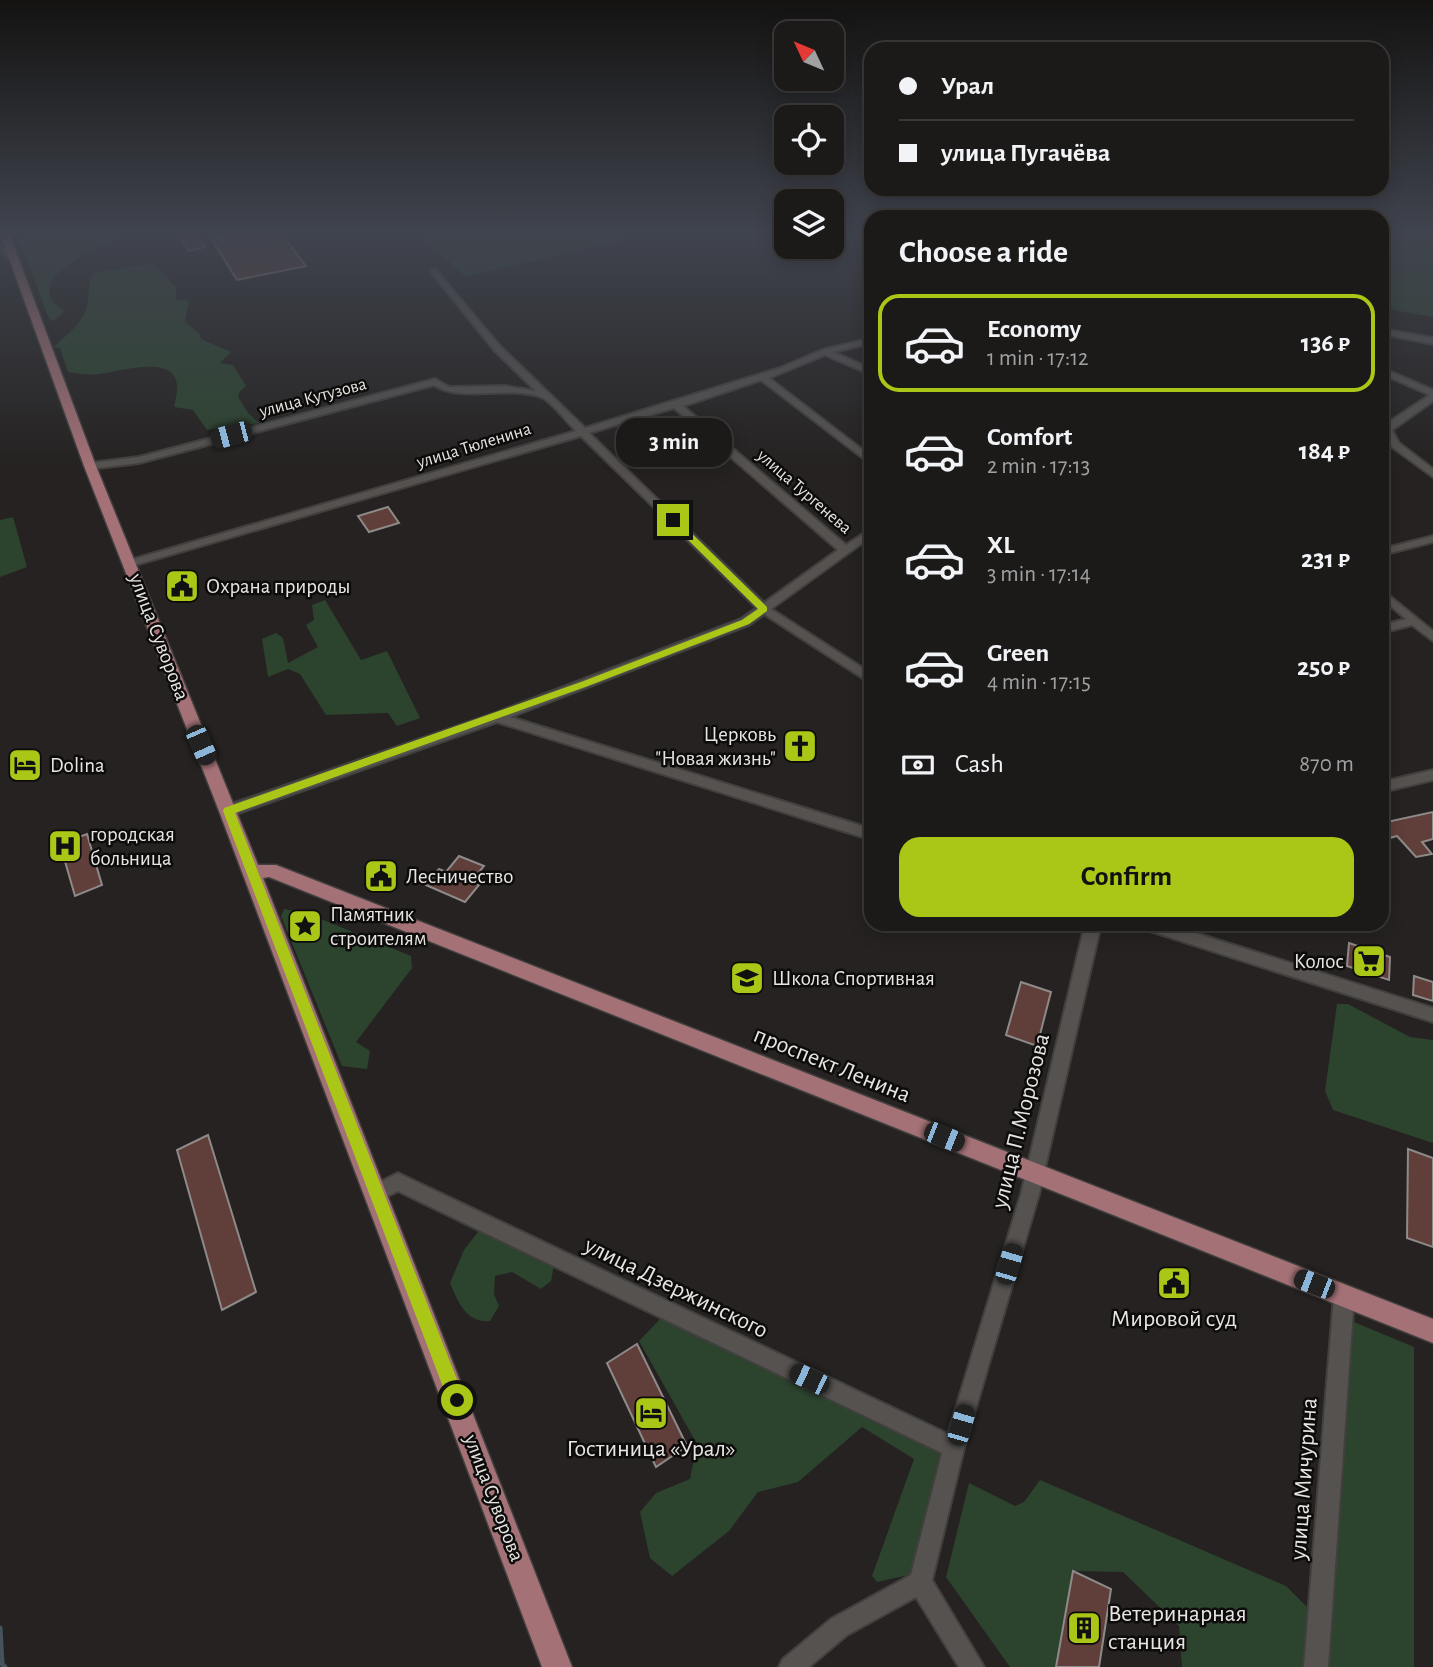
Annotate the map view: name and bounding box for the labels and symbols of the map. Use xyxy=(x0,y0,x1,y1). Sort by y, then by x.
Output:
north arrow xyxy=(774,21,844,91)
street label: улица Кутузова xyxy=(257,375,368,421)
car xyxy=(208,419,255,451)
callout: 3 min xyxy=(615,419,731,468)
street label: улица Тюленина xyxy=(414,420,533,472)
street label: улица Тургенева xyxy=(753,446,855,538)
route end xyxy=(657,504,689,536)
public building icon: Охрана природы xyxy=(163,567,201,605)
street label: улица Суворова xyxy=(125,570,193,704)
place label: Охрана природы xyxy=(206,576,350,597)
car xyxy=(183,722,220,768)
place label: Церковь "Новая жизнь" xyxy=(655,724,776,769)
church icon: Церковь "Новая жизнь" xyxy=(781,727,819,765)
hotel icon: Dolina xyxy=(6,746,44,784)
place label: Dolina xyxy=(50,755,105,776)
place label: городская больница xyxy=(90,824,175,869)
hospital icon: городская больница xyxy=(46,827,84,865)
public building icon: Лесничество xyxy=(362,857,400,895)
place label: Лесничество xyxy=(406,866,513,887)
place label: Памятник строителям xyxy=(330,904,427,949)
place icon: Памятник строителям xyxy=(286,907,324,945)
supermarket icon: Колос xyxy=(1350,942,1388,980)
place label: Колос xyxy=(1294,951,1344,972)
school or university icon: Школа Спортивная xyxy=(728,959,766,997)
place label: Школа Спортивная xyxy=(772,968,935,989)
street label: проспект Ленина xyxy=(750,1023,914,1107)
street label: улица П.Морозова xyxy=(987,1031,1054,1212)
car xyxy=(921,1119,968,1155)
street label: улица Дзержинского xyxy=(580,1233,771,1343)
car xyxy=(994,1241,1025,1287)
public building icon: Мировой суд xyxy=(1155,1264,1193,1302)
car xyxy=(1291,1267,1338,1301)
place label: Мировой суд xyxy=(1111,1307,1237,1331)
car xyxy=(786,1360,833,1398)
route start xyxy=(441,1384,473,1416)
hotel icon: Гостиница «Урал» xyxy=(632,1394,670,1432)
street label: улица Мичурина xyxy=(1286,1397,1322,1562)
car xyxy=(946,1402,977,1448)
street label: улица Суворова xyxy=(460,1431,528,1565)
place label: Гостиница «Урал» xyxy=(566,1437,736,1461)
place label: Ветеринарная станция xyxy=(1108,1602,1247,1654)
building icon: Ветеринарная станция xyxy=(1065,1609,1103,1647)

